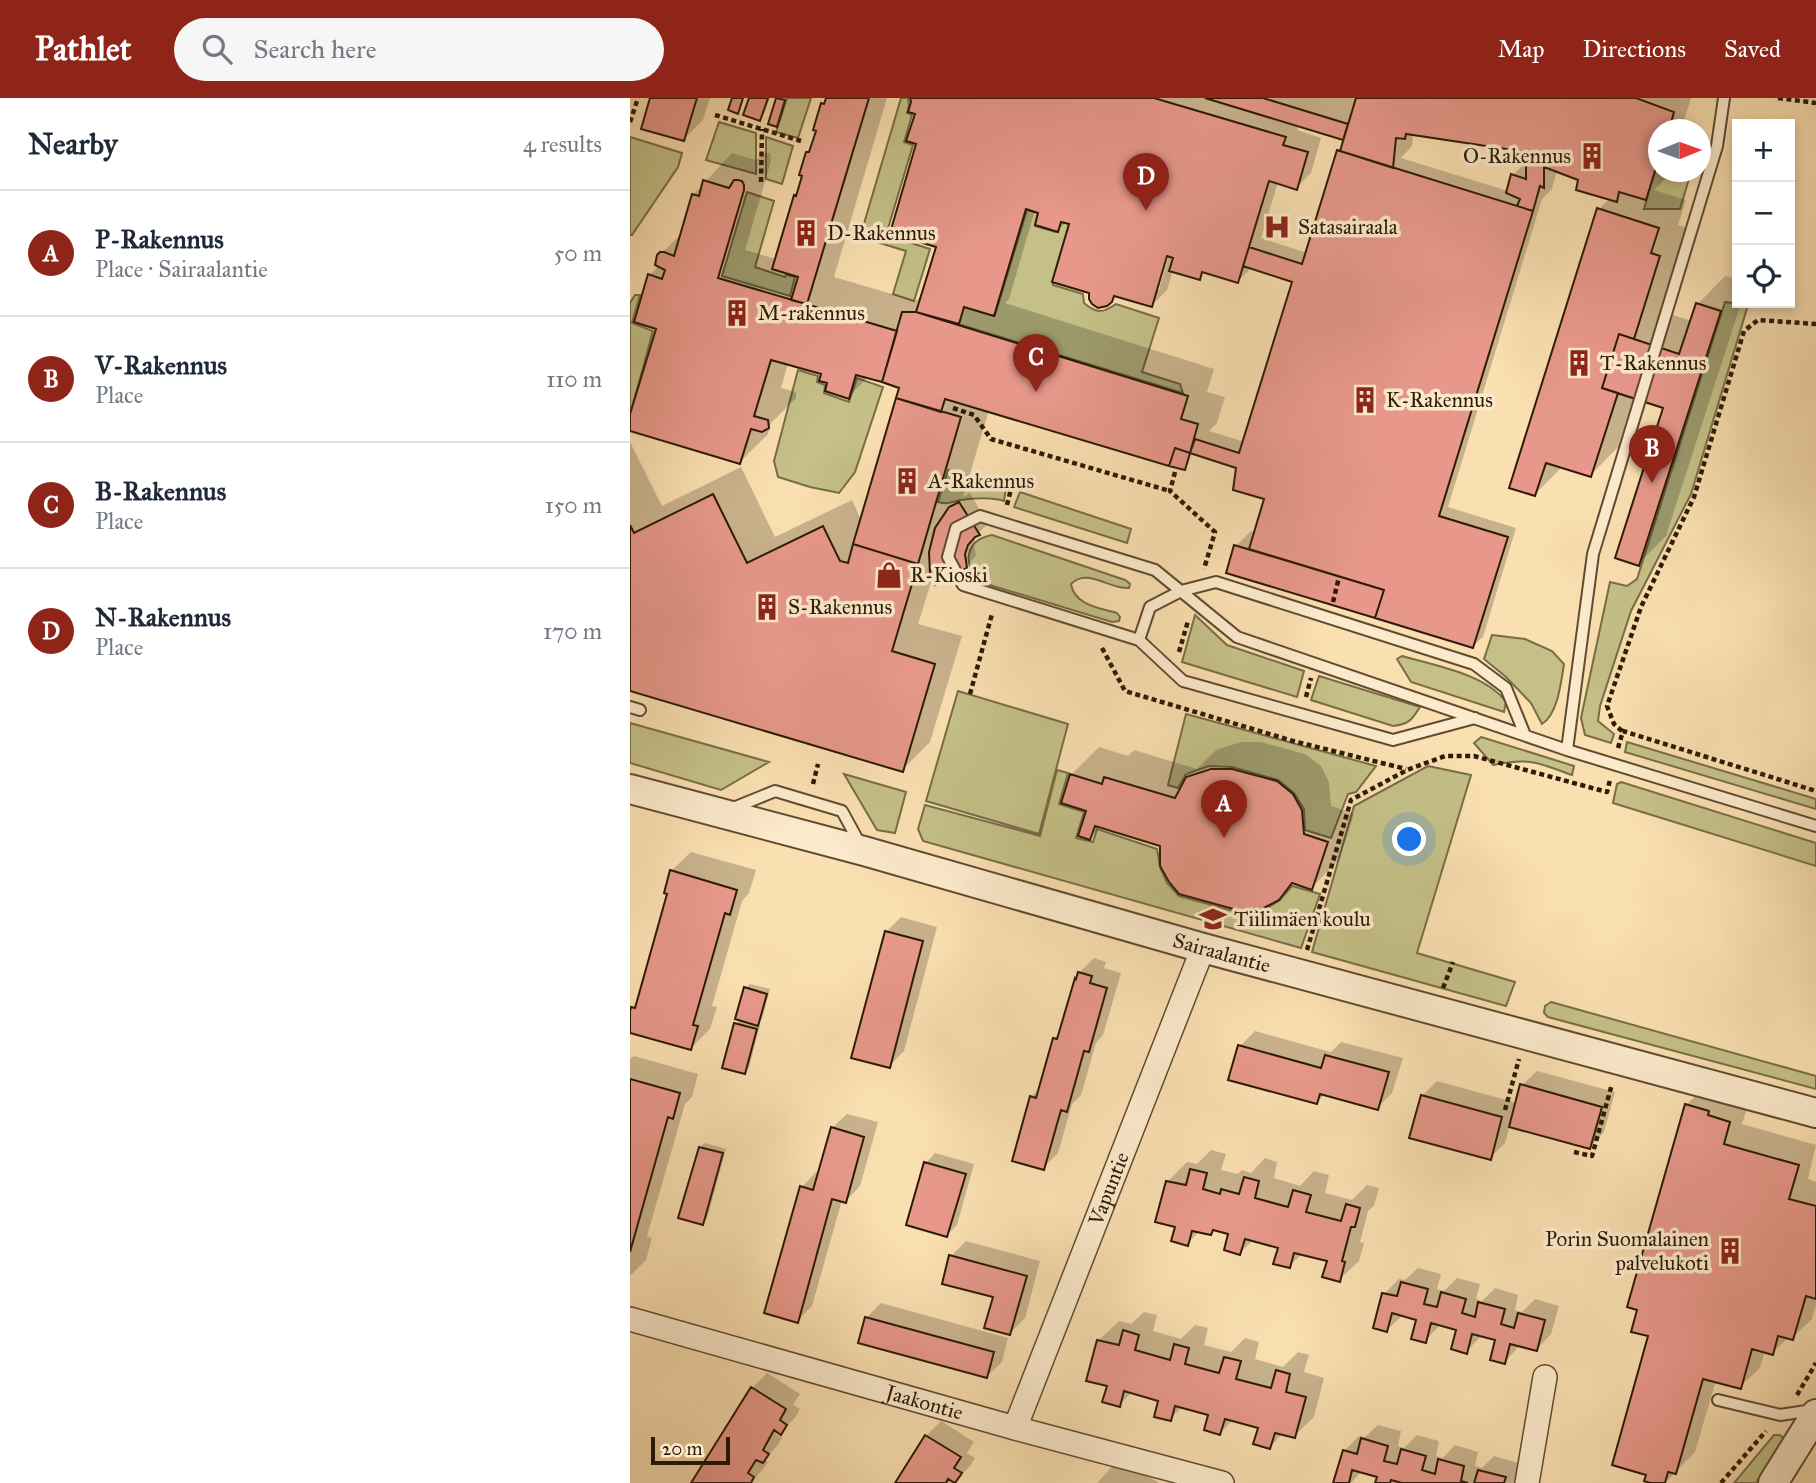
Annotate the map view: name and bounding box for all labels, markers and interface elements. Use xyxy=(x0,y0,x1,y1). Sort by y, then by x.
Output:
search box xyxy=(174,18,664,81)
text: Pathlet xyxy=(35,29,132,69)
icon: search xyxy=(198,30,236,68)
text: Search here xyxy=(254,33,377,65)
text: Map xyxy=(1498,34,1545,64)
text: Directions xyxy=(1583,34,1686,64)
text: Saved xyxy=(1724,34,1781,64)
north arrow xyxy=(1648,119,1711,182)
map controls xyxy=(1732,119,1795,308)
button: + xyxy=(1732,119,1795,182)
text: Nearby xyxy=(28,126,118,162)
text: 4 results xyxy=(523,130,602,158)
building icon: O-Rakennus xyxy=(1577,141,1607,171)
place label: O-Rakennus xyxy=(1463,143,1571,169)
pin: D xyxy=(1123,153,1169,211)
button: − xyxy=(1732,182,1795,245)
hospital icon: Satasairaala xyxy=(1262,212,1292,242)
place label: Satasairaala xyxy=(1298,214,1398,240)
building icon: D-Rakennus xyxy=(791,218,821,248)
place label: D-Rakennus xyxy=(827,220,936,246)
text: P-Rakennus xyxy=(95,223,224,255)
text: A xyxy=(43,239,59,267)
text: 50 m xyxy=(554,239,602,267)
button: locate xyxy=(1732,245,1795,308)
text: Place · Sairaalantie xyxy=(95,255,268,283)
building icon: M-rakennus xyxy=(722,298,752,328)
place label: M-rakennus xyxy=(758,300,865,326)
pin: C xyxy=(1013,334,1059,392)
building icon: T-Rakennus xyxy=(1564,348,1594,378)
text: V-Rakennus xyxy=(95,349,227,381)
place label: T-Rakennus xyxy=(1600,350,1706,376)
text: B xyxy=(43,365,59,393)
text: 110 m xyxy=(546,365,602,393)
text: Place xyxy=(95,381,143,409)
building icon: K-Rakennus xyxy=(1350,385,1380,415)
place label: K-Rakennus xyxy=(1386,387,1493,413)
pin: B xyxy=(1629,425,1675,483)
building icon: A-Rakennus xyxy=(892,466,922,496)
place label: A-Rakennus xyxy=(927,468,1034,494)
text: B-Rakennus xyxy=(95,475,226,507)
text: C xyxy=(43,491,59,519)
text: 150 m xyxy=(545,491,602,519)
text: Place xyxy=(95,507,143,535)
shop icon: R-Kioski xyxy=(874,560,904,590)
place label: R-Kioski xyxy=(910,562,988,588)
building icon: S-Rakennus xyxy=(752,592,782,622)
place label: S-Rakennus xyxy=(788,594,892,620)
text: N-Rakennus xyxy=(95,601,231,633)
text: D xyxy=(42,617,60,645)
text: 170 m xyxy=(543,617,602,645)
text: Place xyxy=(95,633,143,661)
pin: A xyxy=(1201,780,1247,838)
your location xyxy=(1392,822,1426,856)
school or university icon: Tiilimäen koulu xyxy=(1198,904,1228,934)
place label: Tiilimäen koulu xyxy=(1234,906,1371,932)
street label: Sairaalantie xyxy=(1170,927,1274,979)
street label: Vapuntie xyxy=(1082,1148,1135,1230)
place label: Porin Suomalainen palvelukoti xyxy=(1545,1226,1709,1276)
building icon: Porin Suomalainen palvelukoti xyxy=(1715,1236,1745,1266)
street label: Jaakontie xyxy=(881,1379,966,1426)
scale bar xyxy=(651,1434,730,1466)
text: 20 m xyxy=(662,1437,703,1460)

